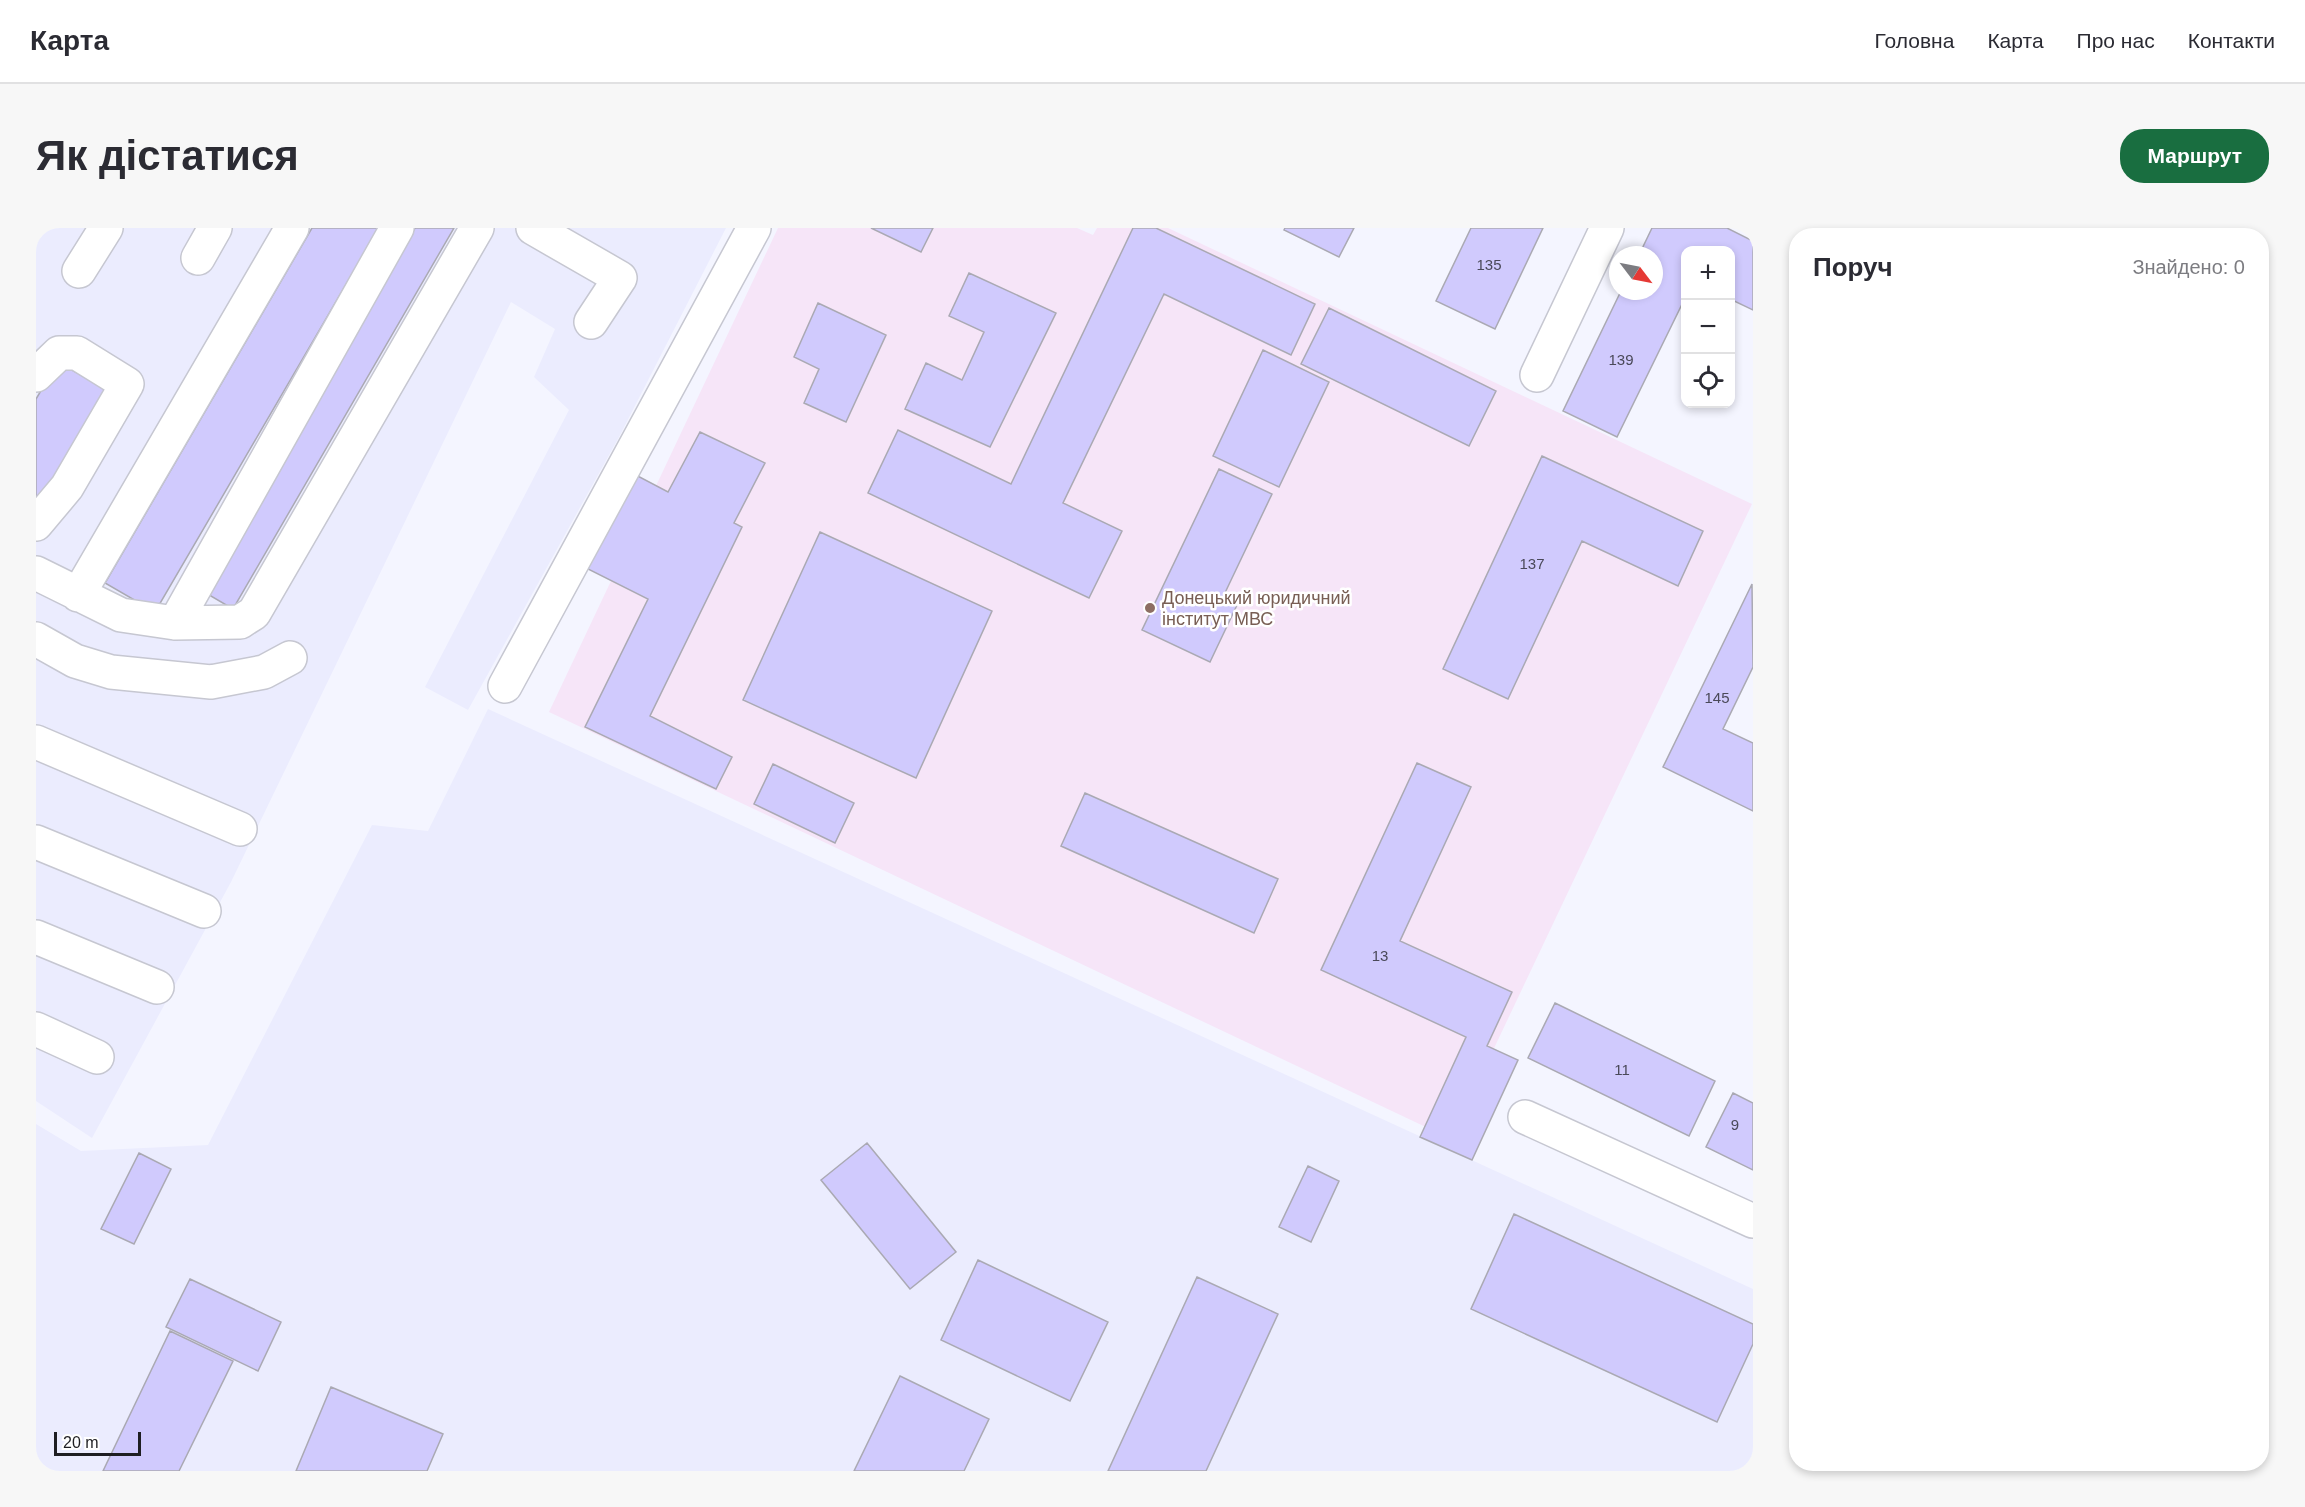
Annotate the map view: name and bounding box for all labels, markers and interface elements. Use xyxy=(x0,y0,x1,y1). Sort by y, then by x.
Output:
text: Карта xyxy=(30,25,109,56)
text: Головна xyxy=(1875,29,1954,52)
text: Карта xyxy=(1987,29,2044,52)
text: Про нас xyxy=(2077,29,2155,52)
text: Контакти xyxy=(2188,29,2275,52)
button: Маршрут xyxy=(2120,129,2269,183)
text: Як дістатися xyxy=(36,132,299,179)
north arrow xyxy=(1609,246,1663,300)
map controls xyxy=(1681,246,1735,408)
button: + xyxy=(1681,246,1735,300)
text: Поруч xyxy=(1813,252,1893,282)
house number: 135 xyxy=(1476,256,1502,273)
text: Знайдено: 0 xyxy=(2132,256,2245,278)
button: − xyxy=(1681,300,1735,354)
house number: 139 xyxy=(1608,351,1634,368)
button: locate xyxy=(1681,354,1735,408)
house number: 137 xyxy=(1519,555,1545,572)
place label: Донецький юридичний інститут МВС xyxy=(1162,588,1351,629)
marker: Донецький юридичний інститут МВС xyxy=(1143,601,1157,615)
house number: 145 xyxy=(1704,689,1730,706)
house number: 13 xyxy=(1372,947,1388,964)
house number: 11 xyxy=(1614,1061,1630,1078)
house number: 9 xyxy=(1731,1116,1739,1133)
scale bar xyxy=(54,1429,141,1456)
text: 20 m xyxy=(63,1434,99,1451)

